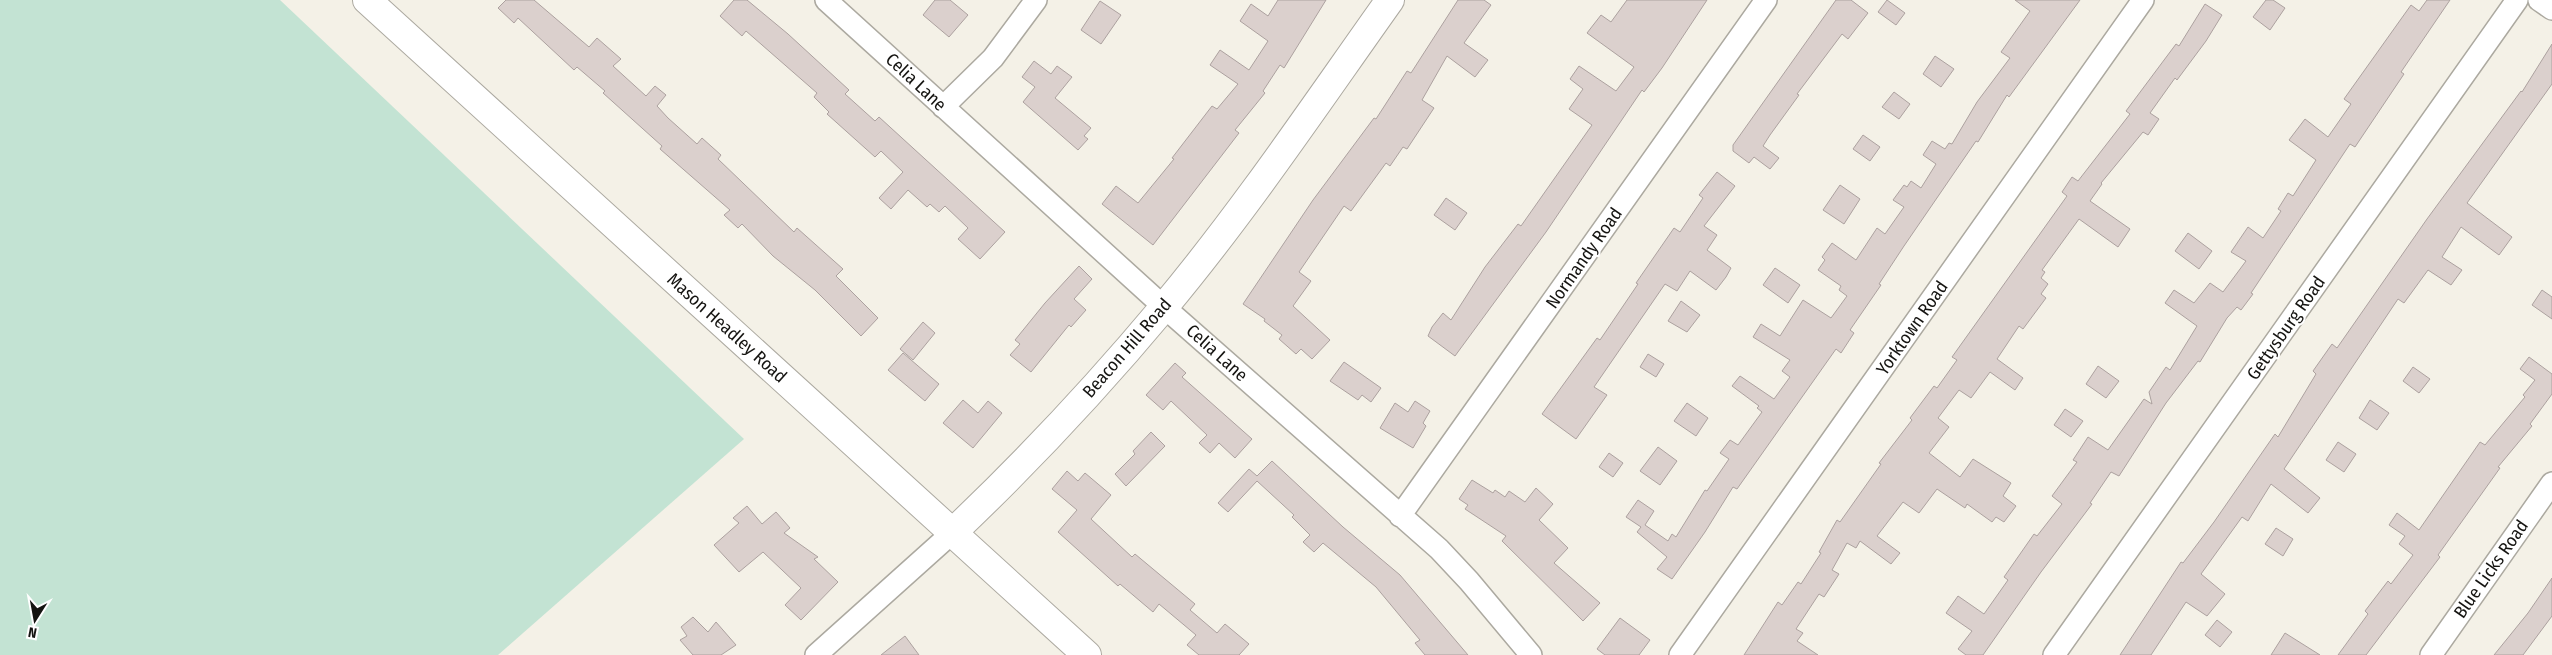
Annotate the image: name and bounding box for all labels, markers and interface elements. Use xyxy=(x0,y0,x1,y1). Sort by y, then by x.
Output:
street label: Celia Lane xyxy=(881,48,951,116)
street label: Normandy Road xyxy=(1541,203,1627,313)
street label: Mason Headley Road xyxy=(663,268,791,388)
street label: Gettysburg Road xyxy=(2242,272,2330,384)
street label: Yorktown Road xyxy=(1871,277,1953,379)
street label: Beacon Hill Road xyxy=(1078,294,1176,402)
street label: Celia Lane xyxy=(1182,320,1252,386)
street label: Blue Licks Road xyxy=(2449,516,2533,622)
north arrow xyxy=(10,595,60,645)
text: N xyxy=(27,623,38,641)

